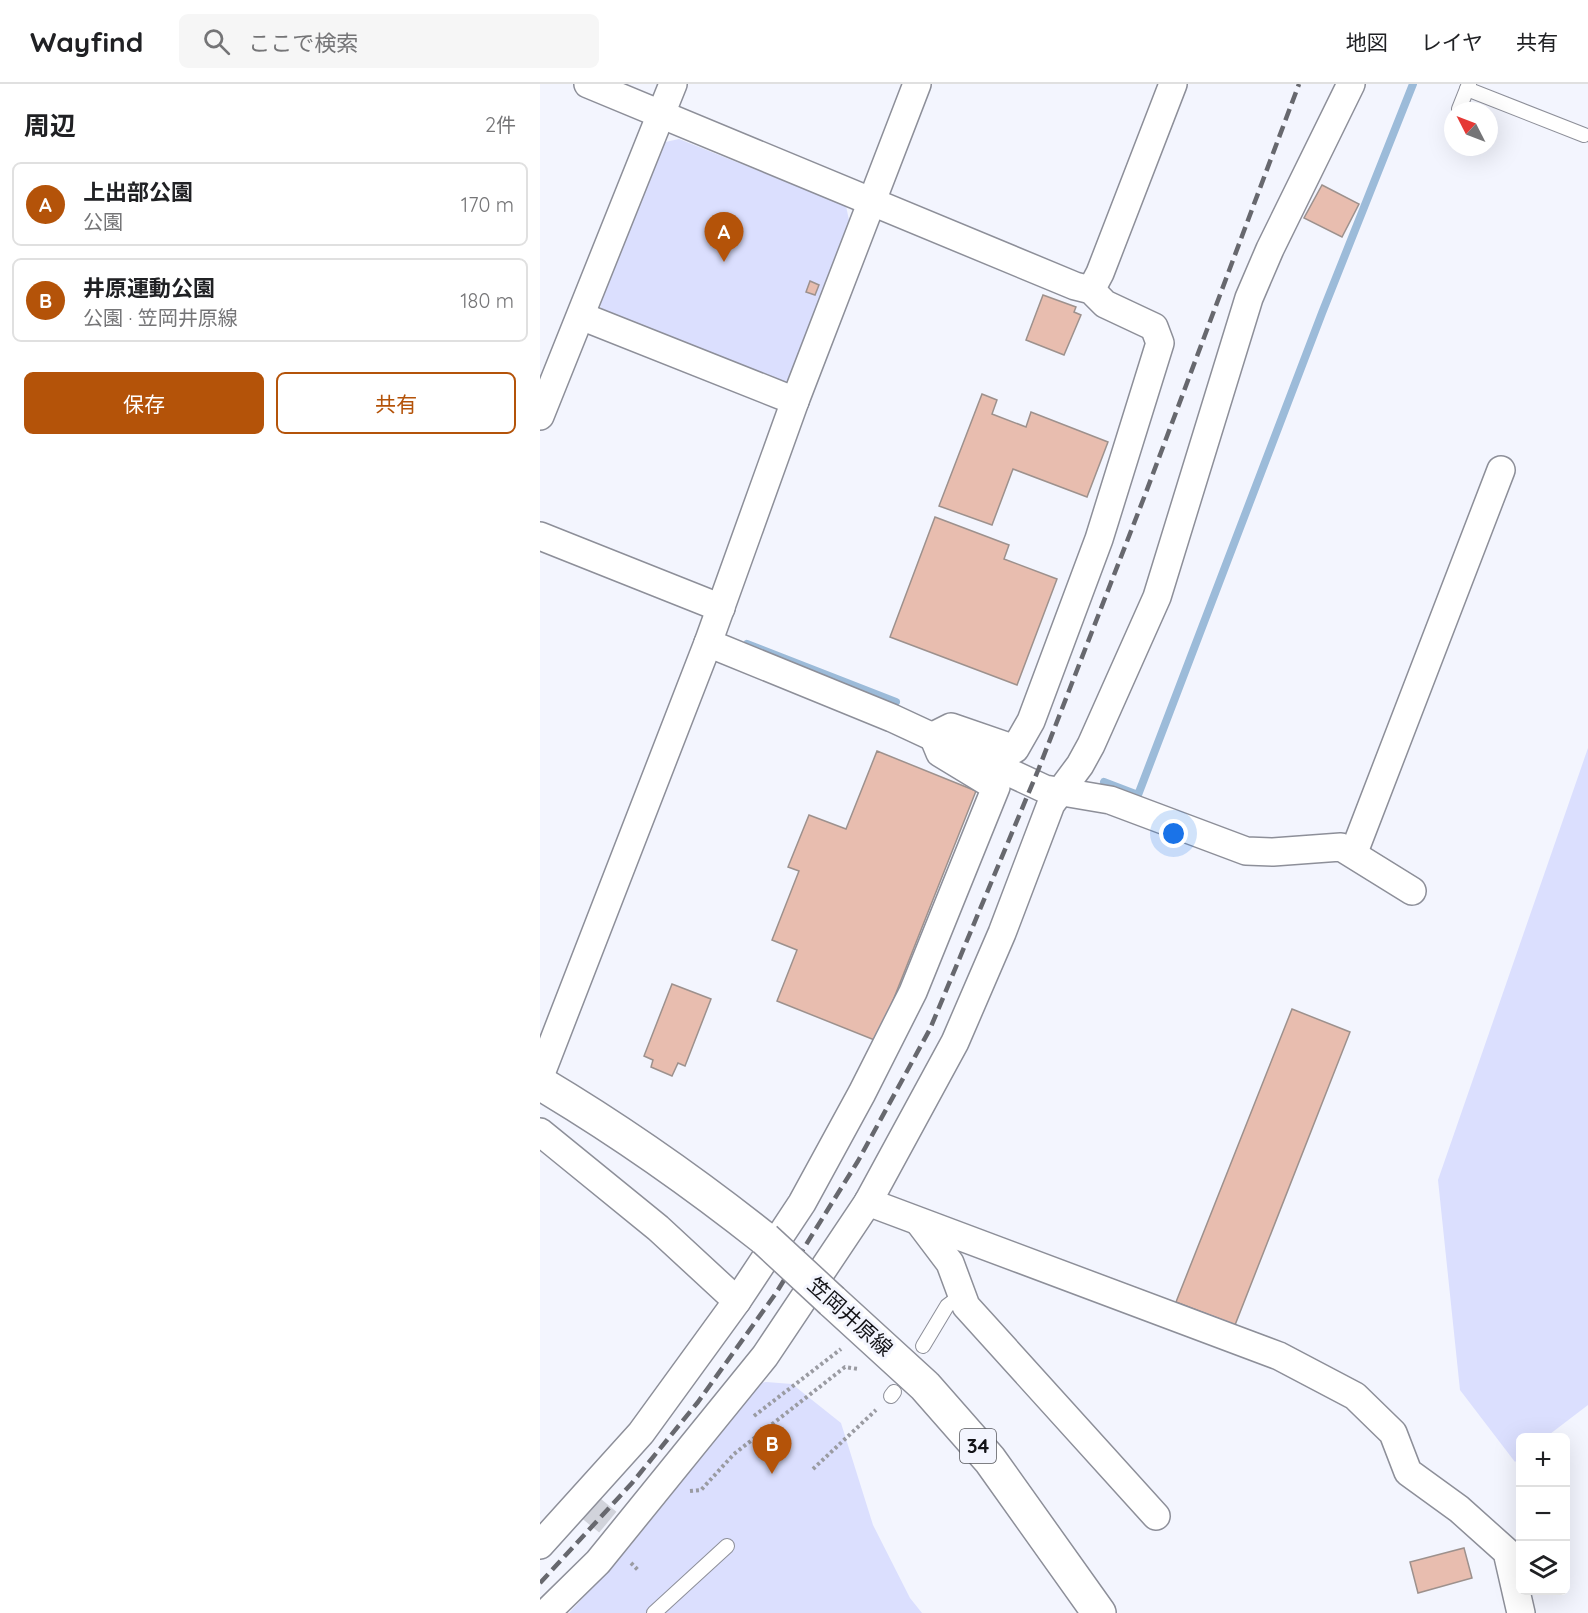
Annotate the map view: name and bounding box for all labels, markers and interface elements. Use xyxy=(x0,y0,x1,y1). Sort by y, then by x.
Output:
search box xyxy=(179,14,599,68)
text: Wayfind xyxy=(30,24,143,59)
icon: search xyxy=(200,25,233,58)
text: ここで検索 xyxy=(248,29,358,57)
text: 地図 xyxy=(1346,29,1388,55)
text: レイヤ xyxy=(1421,29,1483,55)
text: 共有 xyxy=(1516,29,1558,55)
north arrow xyxy=(1444,102,1498,156)
text: 周辺 xyxy=(24,109,76,142)
text: 2件 xyxy=(485,112,516,137)
text: 上出部公園 xyxy=(83,178,193,206)
text: A xyxy=(39,192,52,217)
text: 170 m xyxy=(461,192,514,217)
text: 公園 xyxy=(83,209,123,234)
pin: A xyxy=(704,212,744,262)
text: 井原運動公園 xyxy=(83,274,215,302)
text: B xyxy=(39,288,52,313)
text: 180 m xyxy=(460,288,514,313)
text: 公園 · 笠岡井原線 xyxy=(83,305,238,330)
button: 保存 xyxy=(24,372,264,434)
button: 共有 xyxy=(276,372,516,434)
your location xyxy=(1159,819,1188,848)
street label: 笠岡井原線 xyxy=(803,1271,898,1361)
pin: B xyxy=(752,1424,792,1474)
road number: 34 xyxy=(960,1429,996,1463)
map controls xyxy=(1516,1433,1570,1595)
button: + xyxy=(1516,1433,1570,1487)
button: − xyxy=(1516,1487,1570,1541)
button: layers xyxy=(1516,1541,1570,1595)

